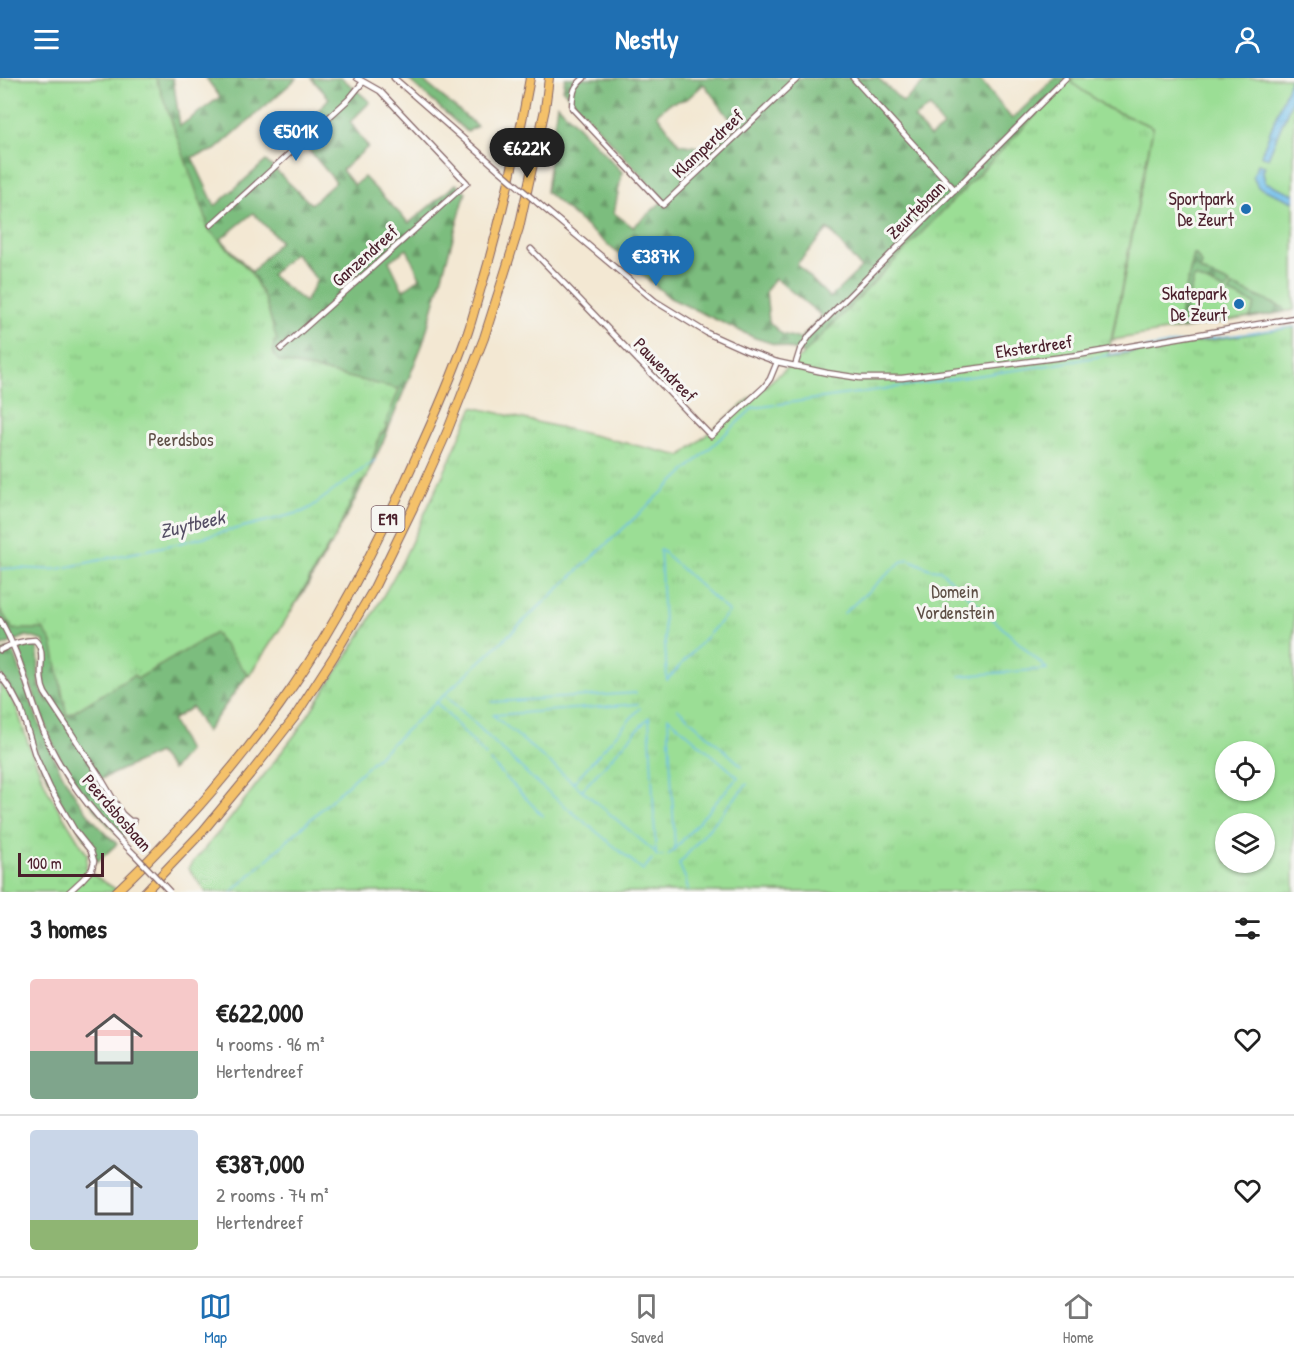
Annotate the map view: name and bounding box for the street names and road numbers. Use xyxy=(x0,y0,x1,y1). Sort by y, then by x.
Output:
street label: Klamperdreef xyxy=(666,103,749,183)
street label: Zeurtebaan xyxy=(881,175,950,244)
street label: Ganzendreef xyxy=(326,219,404,292)
street label: Eksterdreef xyxy=(994,329,1075,364)
street label: Pauwendreef xyxy=(628,332,703,408)
road number: E19 xyxy=(372,506,404,532)
street label: Peerdsbosbaan xyxy=(77,769,158,857)

